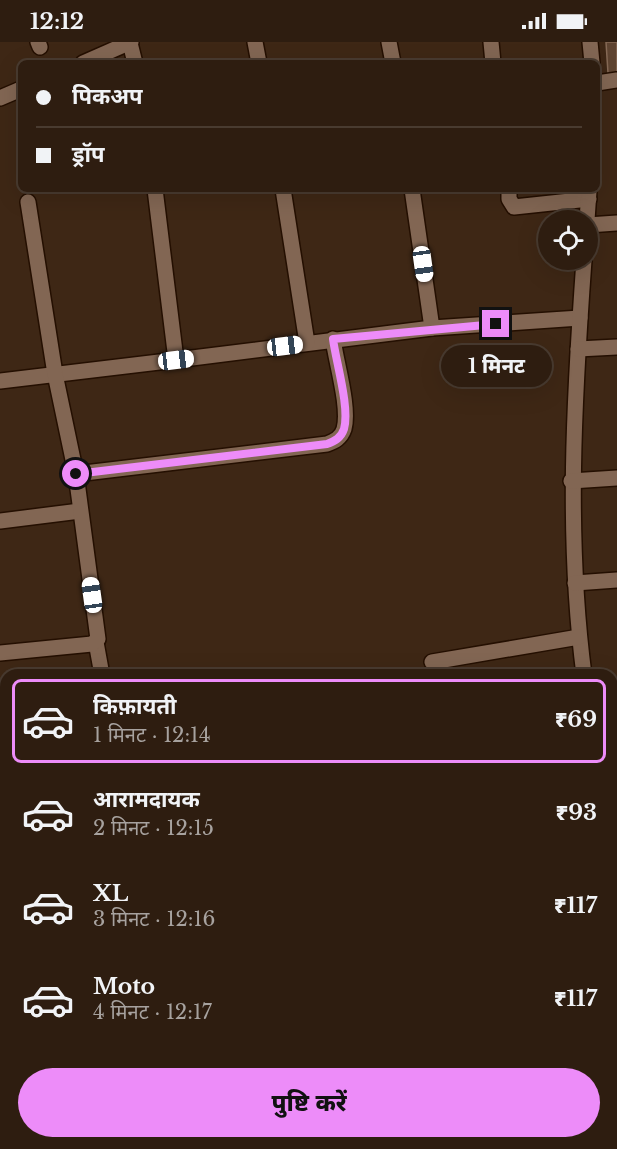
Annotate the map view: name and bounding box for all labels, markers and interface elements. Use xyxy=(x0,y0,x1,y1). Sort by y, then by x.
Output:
text: 12:12 xyxy=(30,8,84,35)
text: पिकअप xyxy=(72,83,143,110)
text: ड्रॉप xyxy=(72,141,105,168)
map controls xyxy=(538,210,598,270)
button: locate xyxy=(538,210,598,270)
car xyxy=(412,245,434,283)
route end xyxy=(482,310,509,337)
car xyxy=(266,335,304,357)
callout: 1 मिनट xyxy=(440,345,552,387)
car xyxy=(157,349,195,371)
text: 1 मिनट xyxy=(468,354,525,378)
route start xyxy=(62,460,89,487)
car xyxy=(81,576,103,614)
text: किफ़ायती xyxy=(93,693,177,720)
icon: car xyxy=(21,694,75,748)
text: ₹69 xyxy=(555,706,597,733)
text: 1 मिनट · 12:14 xyxy=(93,723,211,747)
text: आरामदायक xyxy=(93,786,200,813)
icon: car xyxy=(21,787,75,841)
text: ₹93 xyxy=(555,799,597,826)
text: 2 मिनट · 12:15 xyxy=(93,816,214,840)
icon: car xyxy=(21,880,75,934)
text: XL xyxy=(93,880,128,907)
text: ₹117 xyxy=(554,892,597,919)
text: 3 मिनट · 12:16 xyxy=(93,907,215,931)
icon: car xyxy=(21,973,75,1027)
text: Moto xyxy=(93,973,155,1000)
text: ₹117 xyxy=(554,985,597,1012)
text: 4 मिनट · 12:17 xyxy=(93,1000,212,1024)
button: पुष्टि करें xyxy=(18,1068,600,1137)

